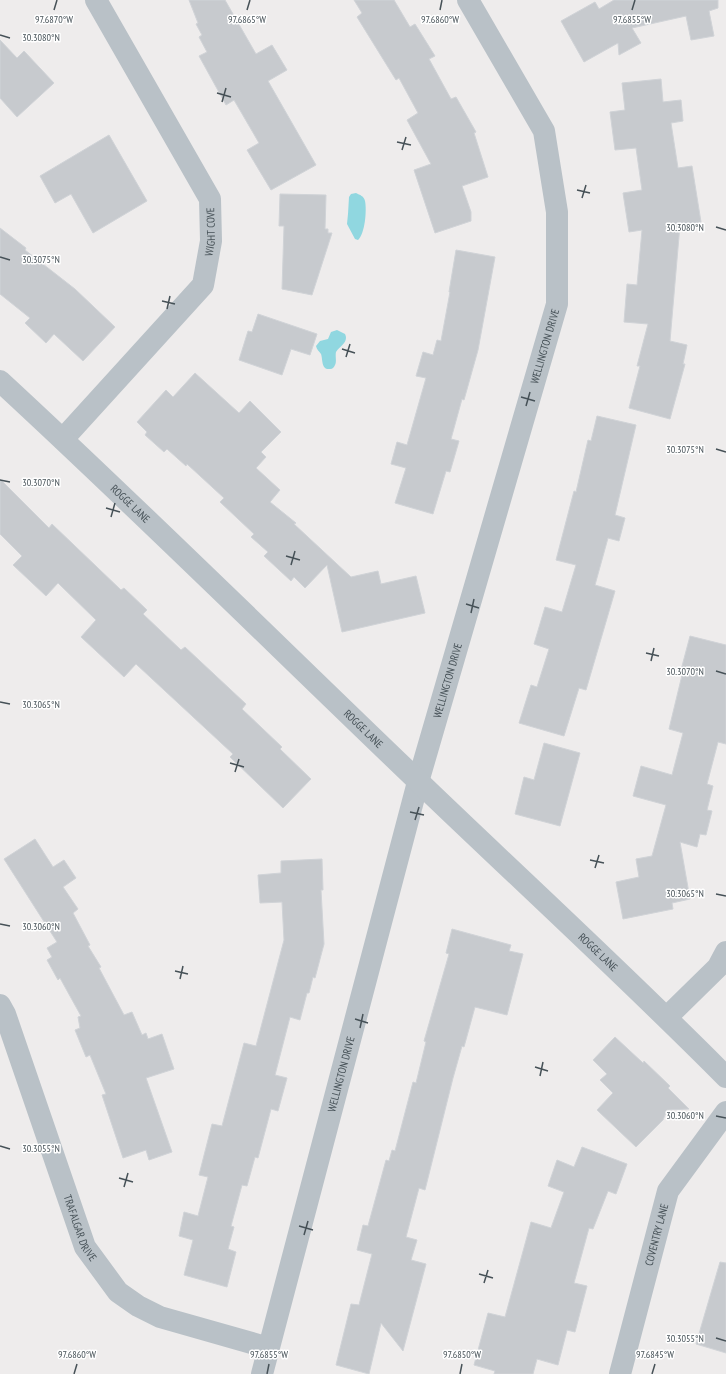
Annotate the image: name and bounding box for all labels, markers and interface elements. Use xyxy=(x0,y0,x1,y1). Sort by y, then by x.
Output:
text: 97.6870°W xyxy=(35,13,73,26)
text: 97.6865°W xyxy=(228,13,266,26)
text: 97.6860°W xyxy=(421,13,459,26)
text: 97.6855°W xyxy=(613,13,651,26)
text: 30.3080°N xyxy=(22,31,60,44)
street label: WIGHT COVE xyxy=(201,207,218,257)
text: 30.3080°N xyxy=(666,221,704,234)
text: 30.3075°N xyxy=(22,253,60,266)
street label: WELLINGTON DRIVE xyxy=(527,307,562,385)
text: 30.3075°N xyxy=(666,443,704,456)
text: 30.3070°N xyxy=(22,476,60,489)
street label: ROGGE LANE xyxy=(108,481,153,526)
street label: WELLINGTON DRIVE xyxy=(430,641,465,720)
text: 30.3070°N xyxy=(666,665,704,678)
text: 30.3065°N xyxy=(22,698,60,711)
street label: ROGGE LANE xyxy=(341,706,386,751)
text: 30.3065°N xyxy=(666,887,704,900)
text: 30.3060°N xyxy=(22,920,60,933)
street label: ROGGE LANE xyxy=(575,930,621,974)
street label: WELLINGTON DRIVE xyxy=(324,1035,358,1113)
text: 30.3060°N xyxy=(666,1109,704,1122)
text: 30.3055°N xyxy=(22,1142,60,1155)
street label: TRAFALGAR DRIVE xyxy=(61,1193,100,1264)
street label: COVENTRY LANE xyxy=(642,1202,671,1267)
text: 30.3055°N xyxy=(666,1332,704,1345)
text: 97.6860°W xyxy=(58,1348,96,1361)
text: 97.6855°W xyxy=(250,1348,288,1361)
text: 97.6850°W xyxy=(443,1348,481,1361)
text: 97.6845°W xyxy=(636,1348,674,1361)

